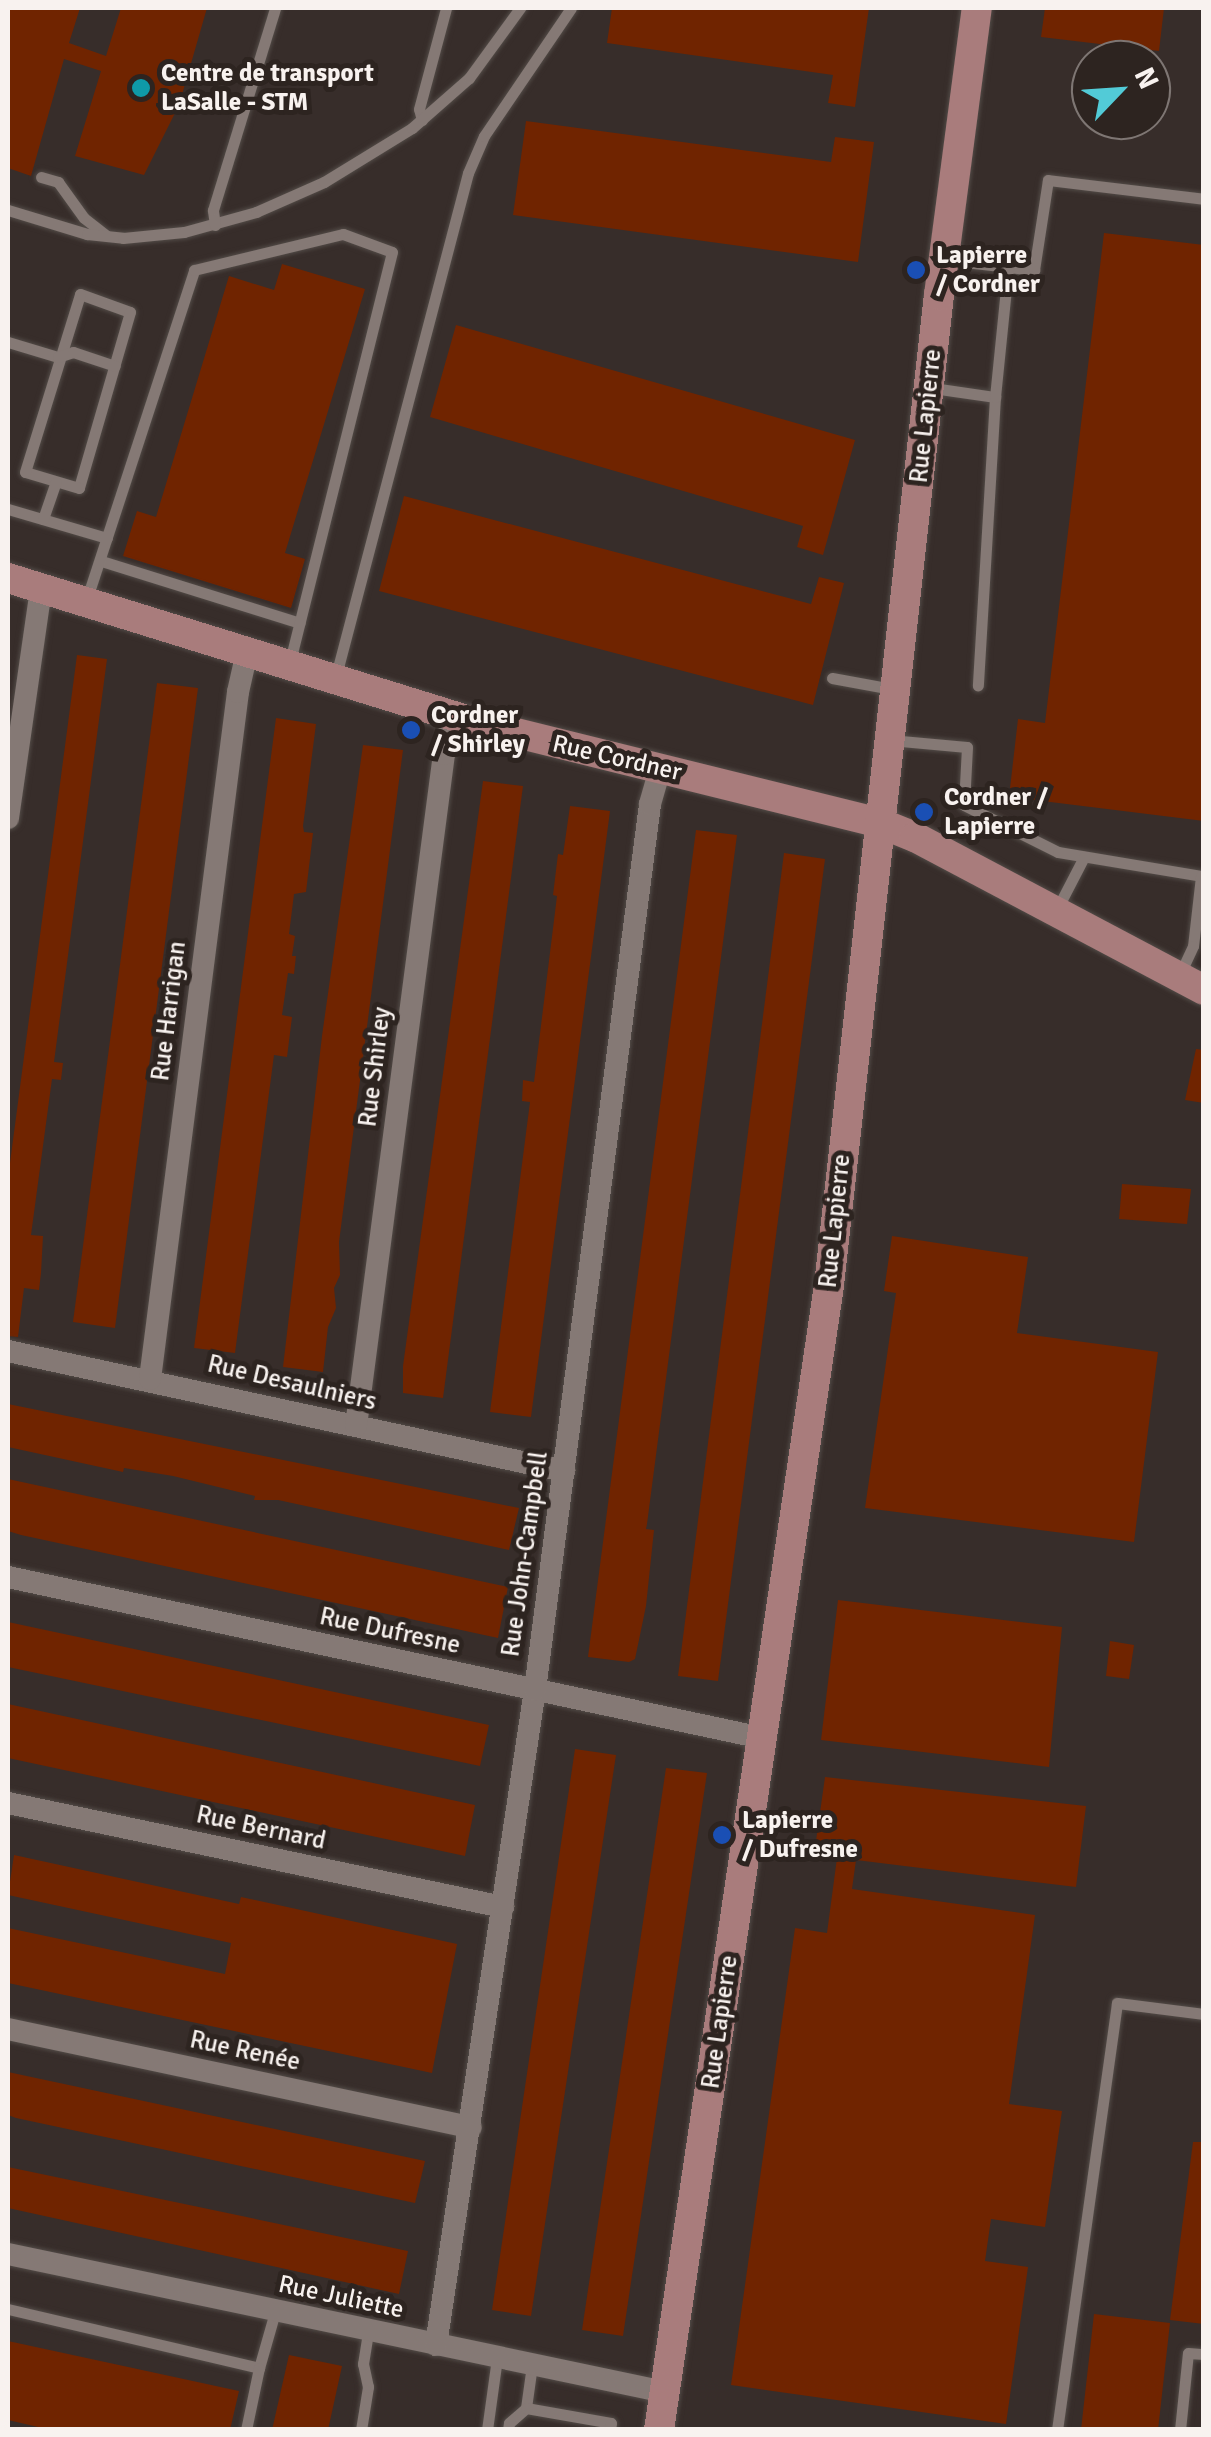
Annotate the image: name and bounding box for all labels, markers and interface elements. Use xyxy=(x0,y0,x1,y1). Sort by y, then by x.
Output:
north arrow xyxy=(1071,40,1171,140)
place label: Centre de transport LaSalle - STM xyxy=(161,59,374,118)
text: N xyxy=(1127,62,1166,94)
marker: Centre de transport LaSalle - STM xyxy=(130,77,152,99)
place label: Lapierre / Cordner xyxy=(936,241,1040,300)
marker: Lapierre / Cordner xyxy=(905,259,927,281)
street label: Rue Lapierre xyxy=(904,348,948,484)
place label: Cordner / Shirley xyxy=(431,701,525,760)
marker: Cordner / Shirley xyxy=(400,719,422,741)
street label: Rue Cordner xyxy=(550,729,684,787)
place label: Cordner / Lapierre xyxy=(944,783,1048,842)
marker: Cordner / Lapierre xyxy=(913,801,935,823)
street label: Rue Harrigan xyxy=(146,939,192,1083)
street label: Rue Shirley xyxy=(353,1005,397,1129)
street label: Rue Lapierre xyxy=(813,1153,857,1289)
street label: Rue Desaulniers xyxy=(205,1349,379,1417)
street label: Rue John-Campbell xyxy=(496,1449,554,1659)
street label: Rue Dufresne xyxy=(317,1601,463,1661)
street label: Rue Bernard xyxy=(194,1800,328,1856)
place label: Lapierre / Dufresne xyxy=(742,1806,858,1865)
marker: Lapierre / Dufresne xyxy=(711,1824,733,1846)
street label: Rue Lapierre xyxy=(696,1953,744,2091)
street label: Rue Renée xyxy=(187,2025,303,2077)
street label: Rue Juliette xyxy=(276,2269,406,2325)

